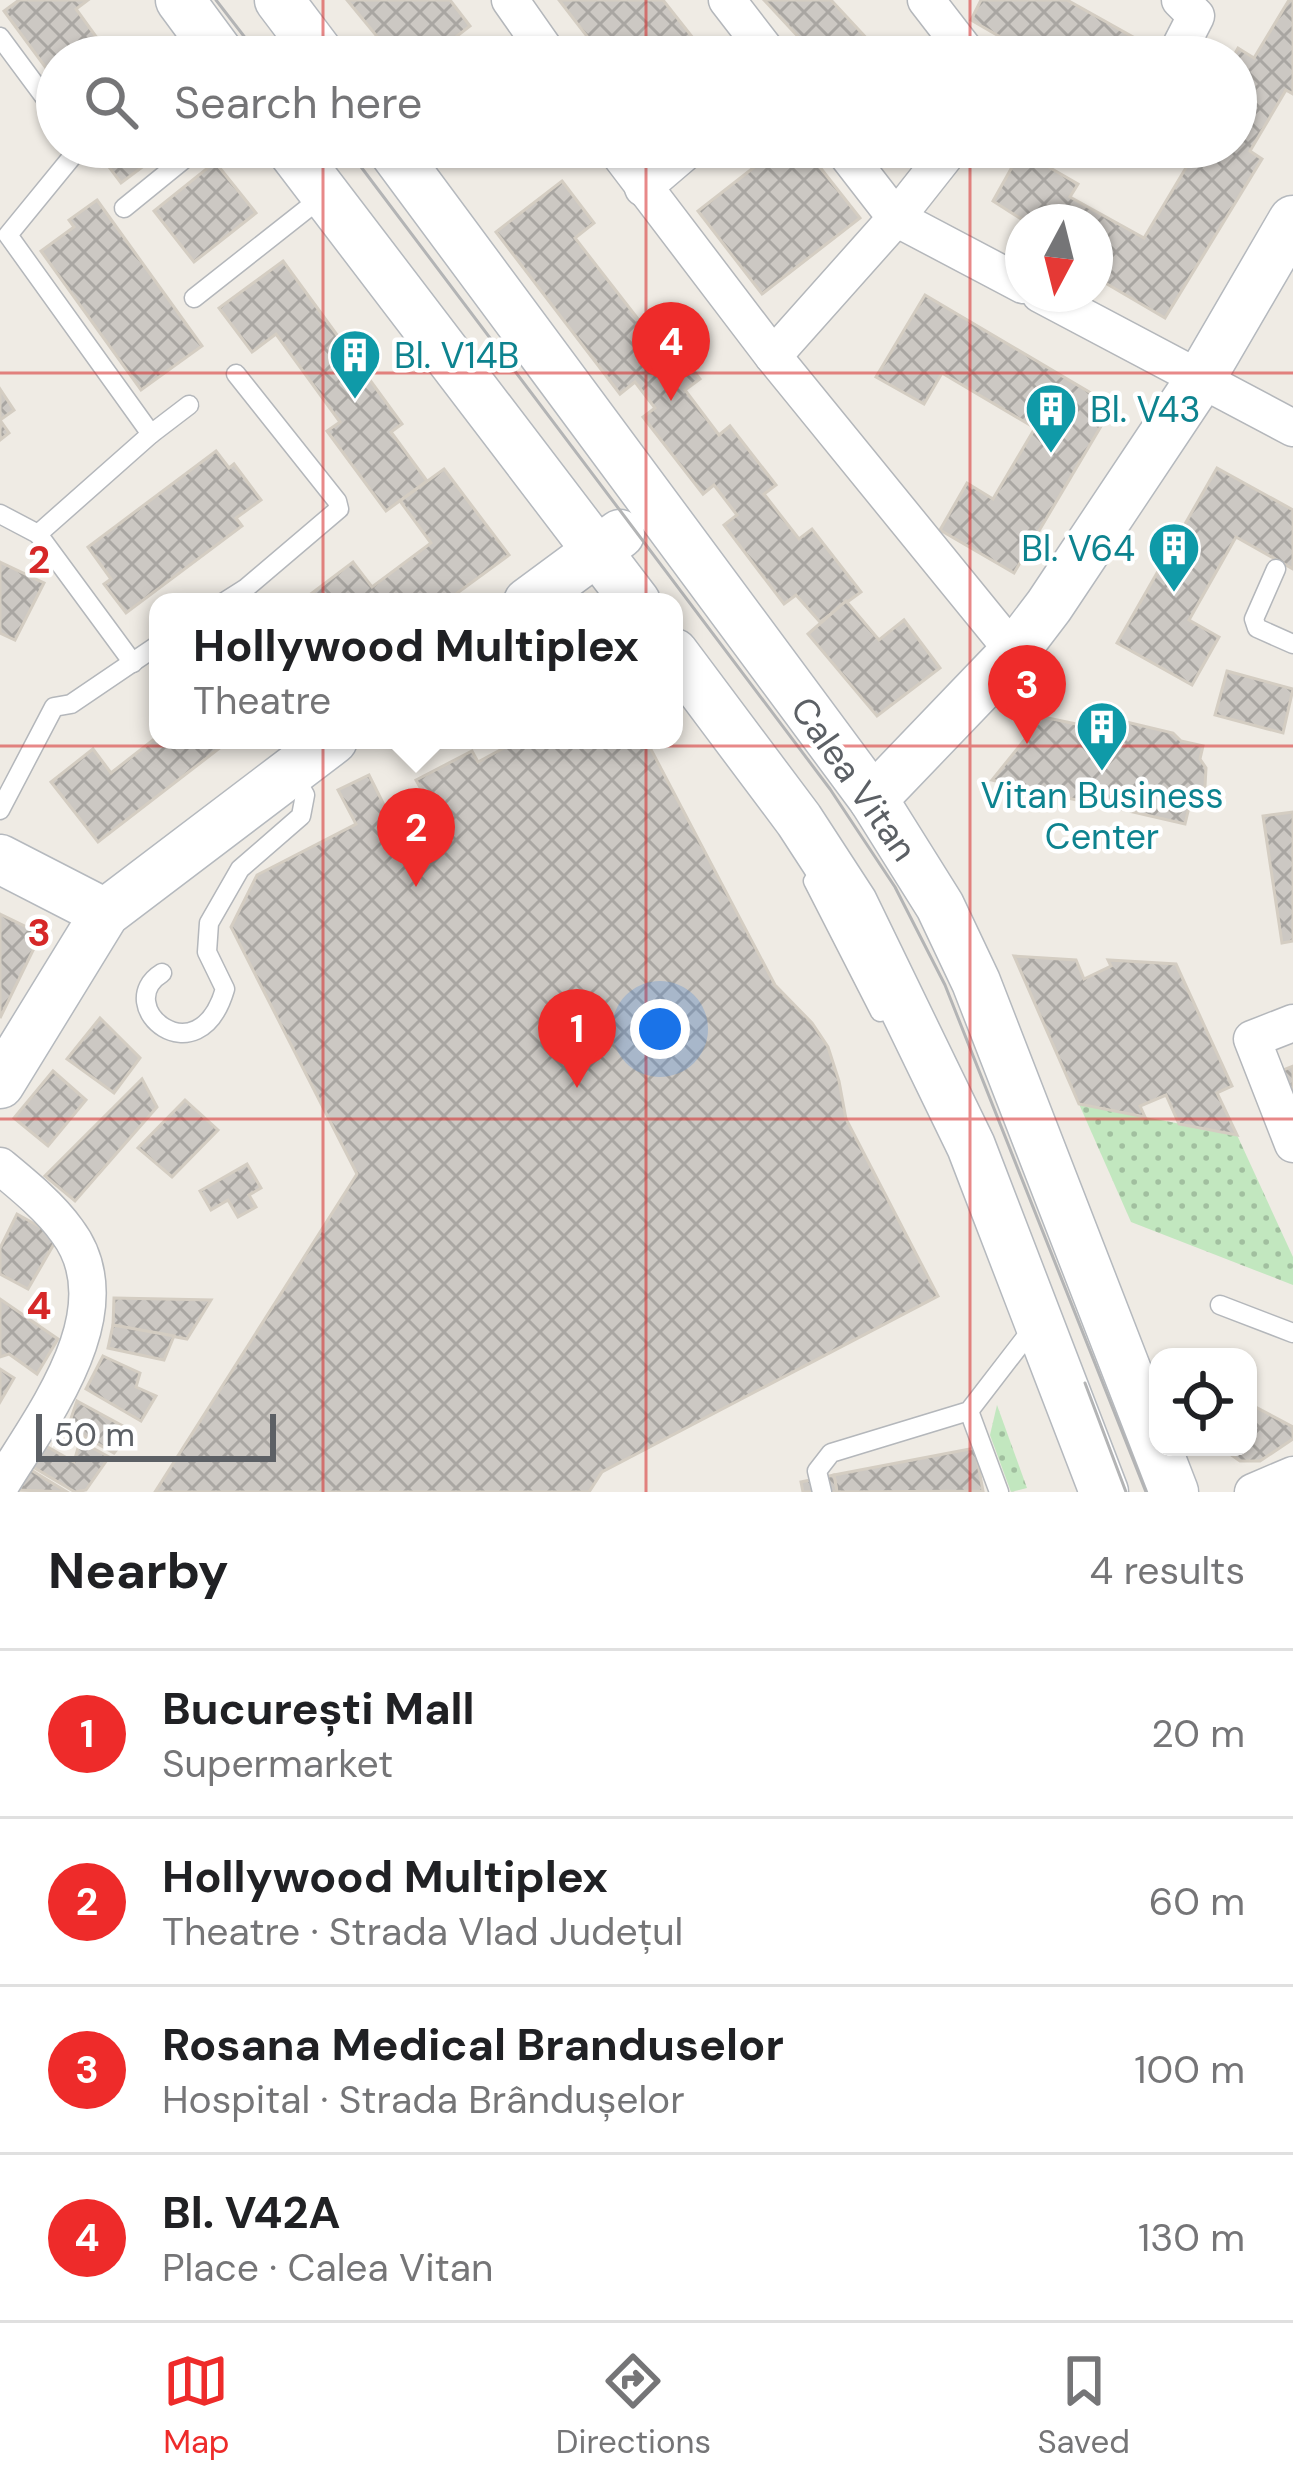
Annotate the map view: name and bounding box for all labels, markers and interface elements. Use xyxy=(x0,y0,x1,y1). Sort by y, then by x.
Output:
search box xyxy=(36,36,1257,168)
icon: search xyxy=(78,69,144,135)
text: Search here xyxy=(174,73,422,132)
north arrow xyxy=(1005,204,1113,312)
pin: 4 xyxy=(632,302,710,401)
building icon: Bl. V14B xyxy=(327,327,383,401)
place label: Bl. V14B xyxy=(394,332,519,379)
building icon: Bl. V43 xyxy=(1023,381,1079,455)
place label: Bl. V43 xyxy=(1090,386,1201,433)
building icon: Bl. V64 xyxy=(1146,520,1202,594)
place label: Bl. V64 xyxy=(1021,525,1135,572)
text: 2 xyxy=(28,534,50,585)
popup xyxy=(149,593,683,749)
text: Hollywood Multiplex xyxy=(193,616,639,675)
pin: 3 xyxy=(988,645,1066,744)
text: Theatre xyxy=(193,675,331,726)
street label: Calea Vitan xyxy=(780,688,928,870)
building icon: Vitan Business Center xyxy=(1074,699,1130,773)
place label: Vitan Business Center xyxy=(981,772,1223,860)
pin: 2 xyxy=(377,788,455,887)
text: 3 xyxy=(27,907,51,958)
pin: 1 xyxy=(538,989,616,1088)
your location xyxy=(630,999,690,1059)
text: 4 xyxy=(26,1280,52,1331)
map controls xyxy=(1149,1348,1257,1456)
button: locate xyxy=(1149,1348,1257,1456)
scale bar xyxy=(36,1408,276,1461)
text: 50 m xyxy=(54,1413,135,1456)
text: Nearby xyxy=(48,1537,229,1604)
text: 4 results xyxy=(1090,1545,1245,1596)
text: București Mall xyxy=(162,1679,475,1738)
text: 1 xyxy=(80,1708,94,1759)
text: 20 m xyxy=(1151,1708,1245,1759)
text: Supermarket xyxy=(162,1738,393,1789)
text: Hollywood Multiplex xyxy=(162,1847,608,1906)
text: 2 xyxy=(76,1876,98,1927)
text: 60 m xyxy=(1149,1876,1245,1927)
text: Theatre · Strada Vlad Județul xyxy=(162,1906,683,1957)
text: Rosana Medical Branduselor xyxy=(162,2015,784,2074)
text: 3 xyxy=(75,2044,99,2095)
text: 100 m xyxy=(1134,2044,1245,2095)
text: Hospital · Strada Brândușelor xyxy=(162,2074,685,2125)
text: Bl. V42A xyxy=(162,2183,340,2242)
text: 4 xyxy=(74,2212,100,2263)
text: 130 m xyxy=(1138,2212,1245,2263)
text: Place · Calea Vitan xyxy=(162,2242,493,2293)
tab: Map xyxy=(163,2348,230,2463)
tab: Directions xyxy=(556,2348,711,2463)
tab: Saved xyxy=(1037,2348,1130,2463)

